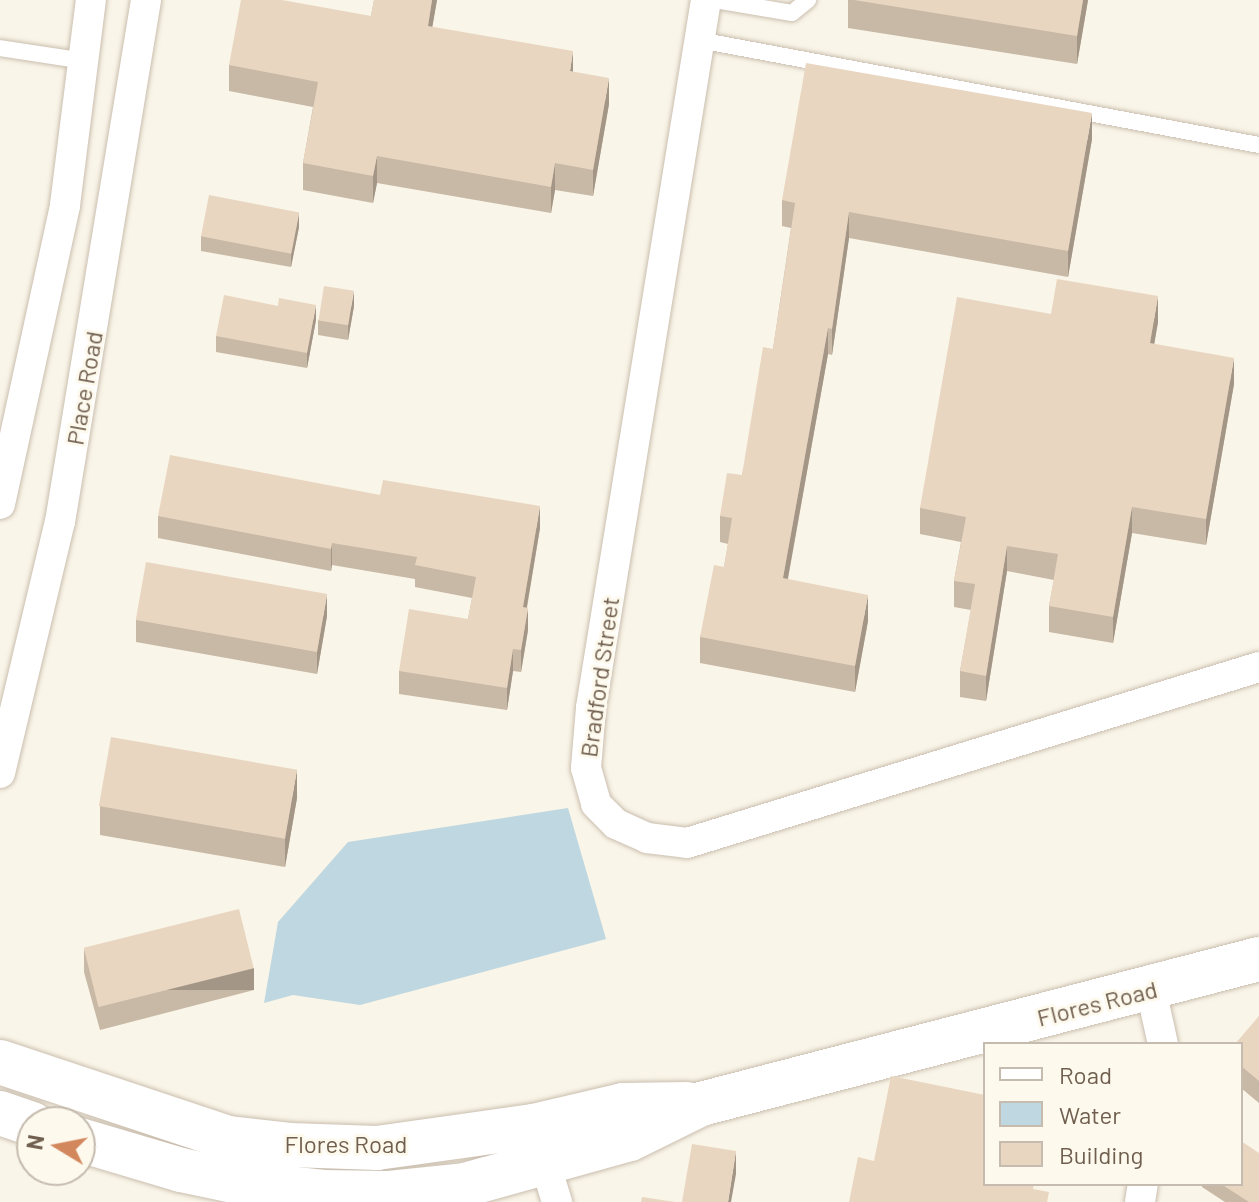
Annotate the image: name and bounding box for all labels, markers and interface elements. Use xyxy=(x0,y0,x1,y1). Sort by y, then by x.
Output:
street label: Place Road xyxy=(60,329,108,447)
street label: Bradford Street xyxy=(573,595,625,759)
street label: Flores Road xyxy=(1034,974,1160,1032)
legend xyxy=(983,1042,1243,1186)
text: Road xyxy=(1059,1060,1112,1089)
text: Water xyxy=(1059,1100,1121,1129)
north arrow xyxy=(16,1106,96,1186)
street label: Flores Road xyxy=(285,1130,407,1158)
text: N xyxy=(20,1133,48,1152)
text: Building xyxy=(1059,1140,1143,1169)

